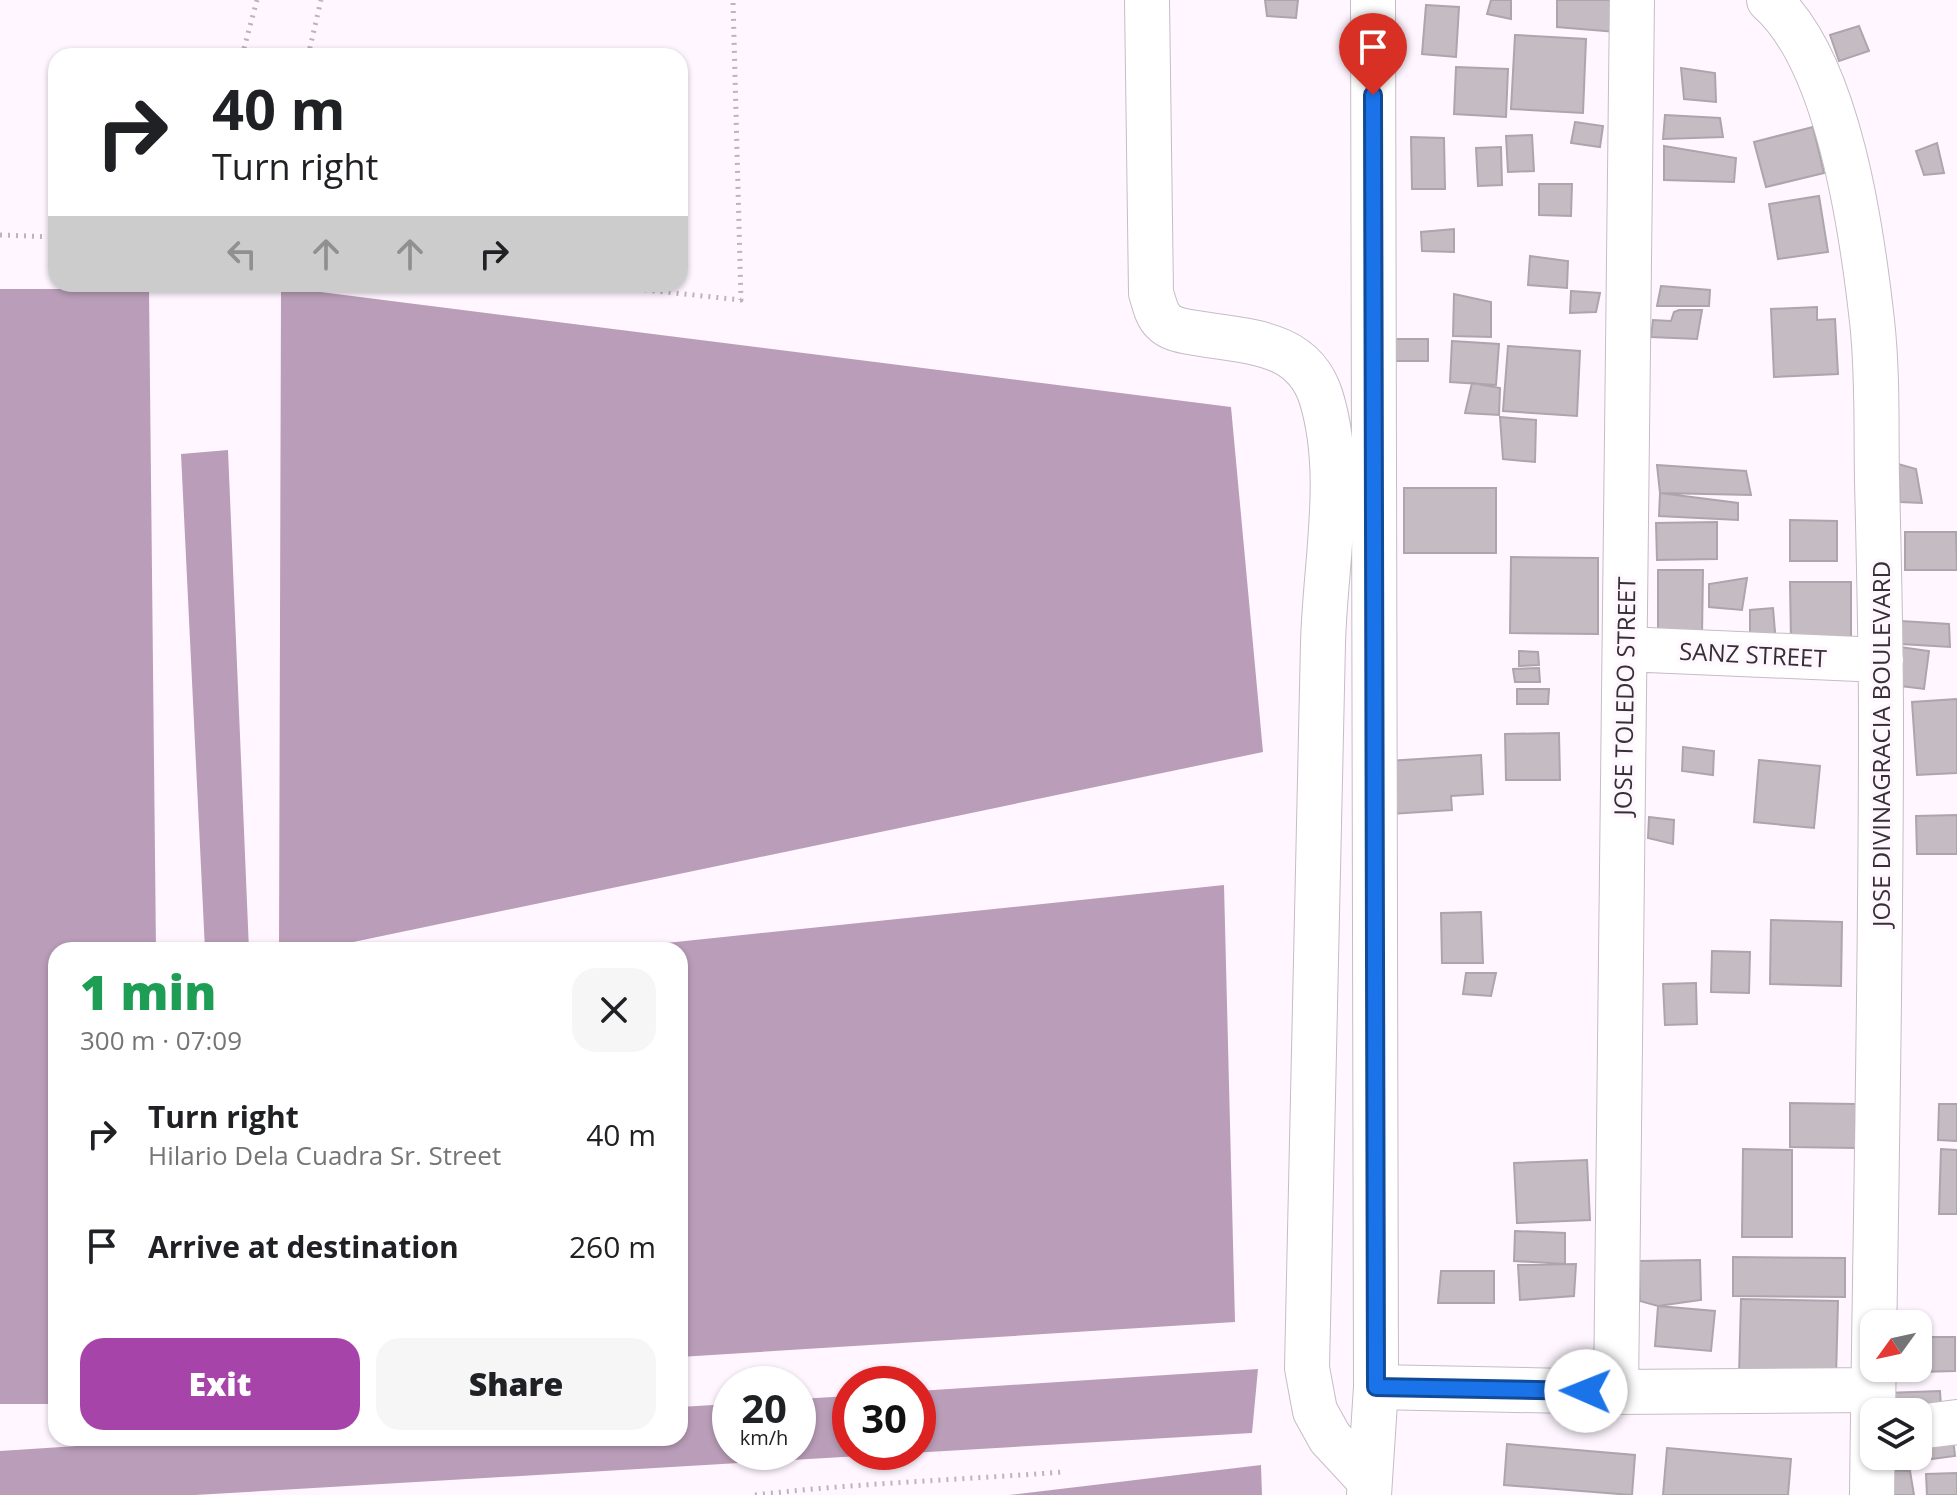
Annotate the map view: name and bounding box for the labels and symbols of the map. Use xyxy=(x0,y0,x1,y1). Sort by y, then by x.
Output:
pin xyxy=(1339,13,1407,95)
street label: JOSE DIVINAGRACIA BOULEVARD xyxy=(1864,561,1897,929)
street label: JOSE TOLEDO STREET xyxy=(1605,576,1643,818)
street label: SANZ STREET xyxy=(1679,634,1827,674)
north arrow xyxy=(1860,1310,1932,1382)
position arrow xyxy=(1544,1349,1628,1433)
speed limit sign: 30 xyxy=(832,1366,936,1470)

